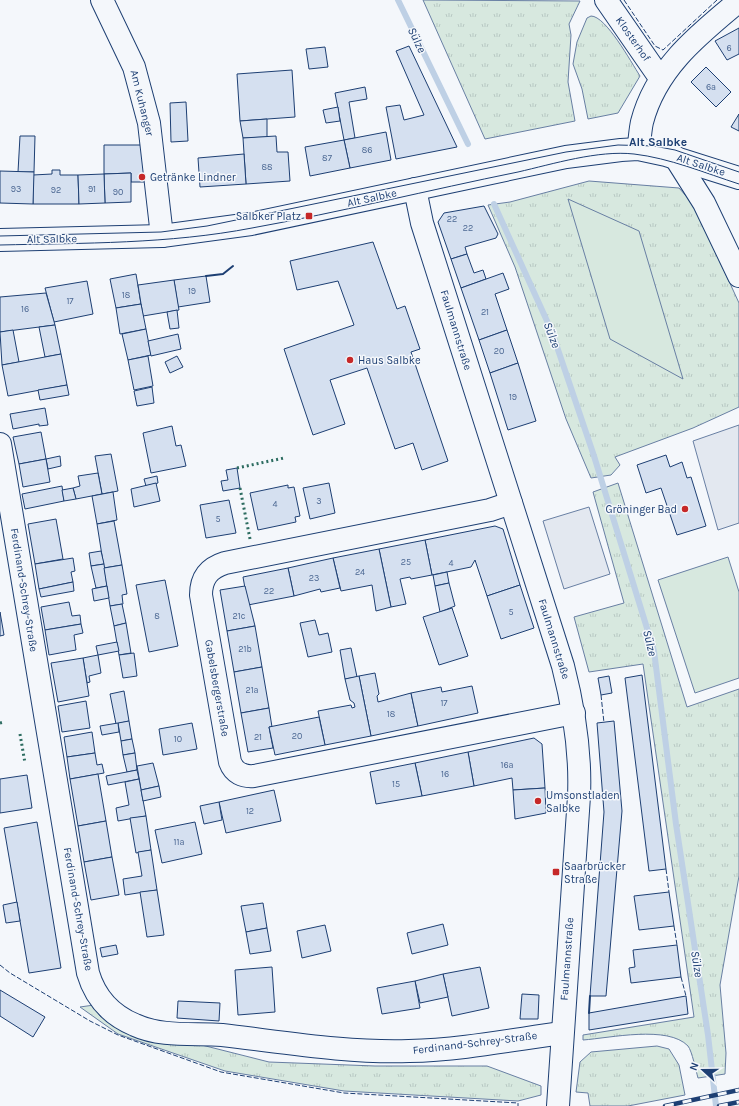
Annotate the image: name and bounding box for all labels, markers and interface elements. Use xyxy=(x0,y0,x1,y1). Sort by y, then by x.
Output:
street label: Klosterhof xyxy=(613,14,653,64)
water label: Sülze xyxy=(405,25,429,55)
house number: 6 xyxy=(726,43,732,53)
street label: Am Kuhanger xyxy=(127,69,157,137)
house number: 6a xyxy=(706,82,716,92)
district label: Alt Salbke xyxy=(629,135,687,149)
house number: 86 xyxy=(362,145,372,155)
street label: Alt Salbke xyxy=(675,151,727,179)
house number: 87 xyxy=(322,153,333,163)
house number: 88 xyxy=(261,162,273,172)
place label: Getränke Lindner xyxy=(150,171,236,184)
marker: Getränke Lindner xyxy=(137,172,147,182)
house number: 93 xyxy=(11,184,21,194)
house number: 91 xyxy=(88,184,96,194)
house number: 92 xyxy=(51,185,61,195)
street label: Alt Salbke xyxy=(346,186,398,210)
house number: 90 xyxy=(113,187,123,197)
place label: Salbker Platz xyxy=(236,210,301,223)
marker: Salbker Platz xyxy=(304,211,314,221)
house number: 22 xyxy=(447,214,457,224)
house number: 22 xyxy=(463,223,473,233)
street label: Alt Salbke xyxy=(27,232,78,246)
house number: 19 xyxy=(188,286,196,296)
street label: Faulmannstraße xyxy=(438,288,474,372)
house number: 18 xyxy=(122,290,131,300)
house number: 17 xyxy=(66,296,74,306)
house number: 16 xyxy=(21,304,29,314)
house number: 21 xyxy=(481,307,489,317)
water label: Sülze xyxy=(541,320,563,350)
house number: 20 xyxy=(494,346,504,356)
place label: Haus Salbke xyxy=(358,354,421,367)
marker: Haus Salbke xyxy=(345,355,355,365)
house number: 19 xyxy=(509,392,517,402)
house number: 3 xyxy=(316,496,322,506)
house number: 4 xyxy=(272,499,278,509)
place label: Gröninger Bad xyxy=(606,503,677,516)
marker: Gröninger Bad xyxy=(680,504,690,514)
house number: 5 xyxy=(215,514,221,524)
street label: Ferdinand-Schrey-Straße xyxy=(8,527,40,653)
house number: 25 xyxy=(401,557,411,567)
house number: 4 xyxy=(448,558,454,568)
house number: 24 xyxy=(355,567,365,577)
house number: 23 xyxy=(309,573,319,583)
house number: 22 xyxy=(264,586,274,596)
street label: Faulmannstraße xyxy=(536,597,572,681)
house number: 5 xyxy=(508,607,514,617)
house number: 8 xyxy=(154,611,160,621)
house number: 21c xyxy=(233,611,246,621)
water label: Sülze xyxy=(640,628,660,658)
street label: Gabelsbergerstraße xyxy=(202,638,232,738)
house number: 21b xyxy=(238,644,252,654)
house number: 21a xyxy=(245,685,259,695)
house number: 17 xyxy=(440,698,448,708)
house number: 18 xyxy=(387,709,396,719)
house number: 20 xyxy=(292,731,302,741)
house number: 21 xyxy=(254,732,262,742)
house number: 10 xyxy=(174,734,182,744)
house number: 16a xyxy=(500,760,514,770)
house number: 16 xyxy=(441,769,449,779)
house number: 15 xyxy=(392,779,400,789)
place label: Umsonstladen Salbke xyxy=(546,789,620,815)
marker: Umsonstladen Salbke xyxy=(533,796,543,806)
house number: 12 xyxy=(246,806,254,816)
house number: 11a xyxy=(174,837,184,847)
street label: Ferdinand-Schrey-Straße xyxy=(61,846,95,972)
place label: Saarbrücker Straße xyxy=(564,860,625,886)
marker: Saarbrücker Straße xyxy=(551,867,561,877)
street label: Faulmannstraße xyxy=(558,917,576,1001)
water label: Sülze xyxy=(688,950,706,979)
street label: Ferdinand-Schrey-Straße xyxy=(412,1029,538,1057)
north arrow xyxy=(683,1050,723,1090)
text: N xyxy=(687,1061,702,1073)

